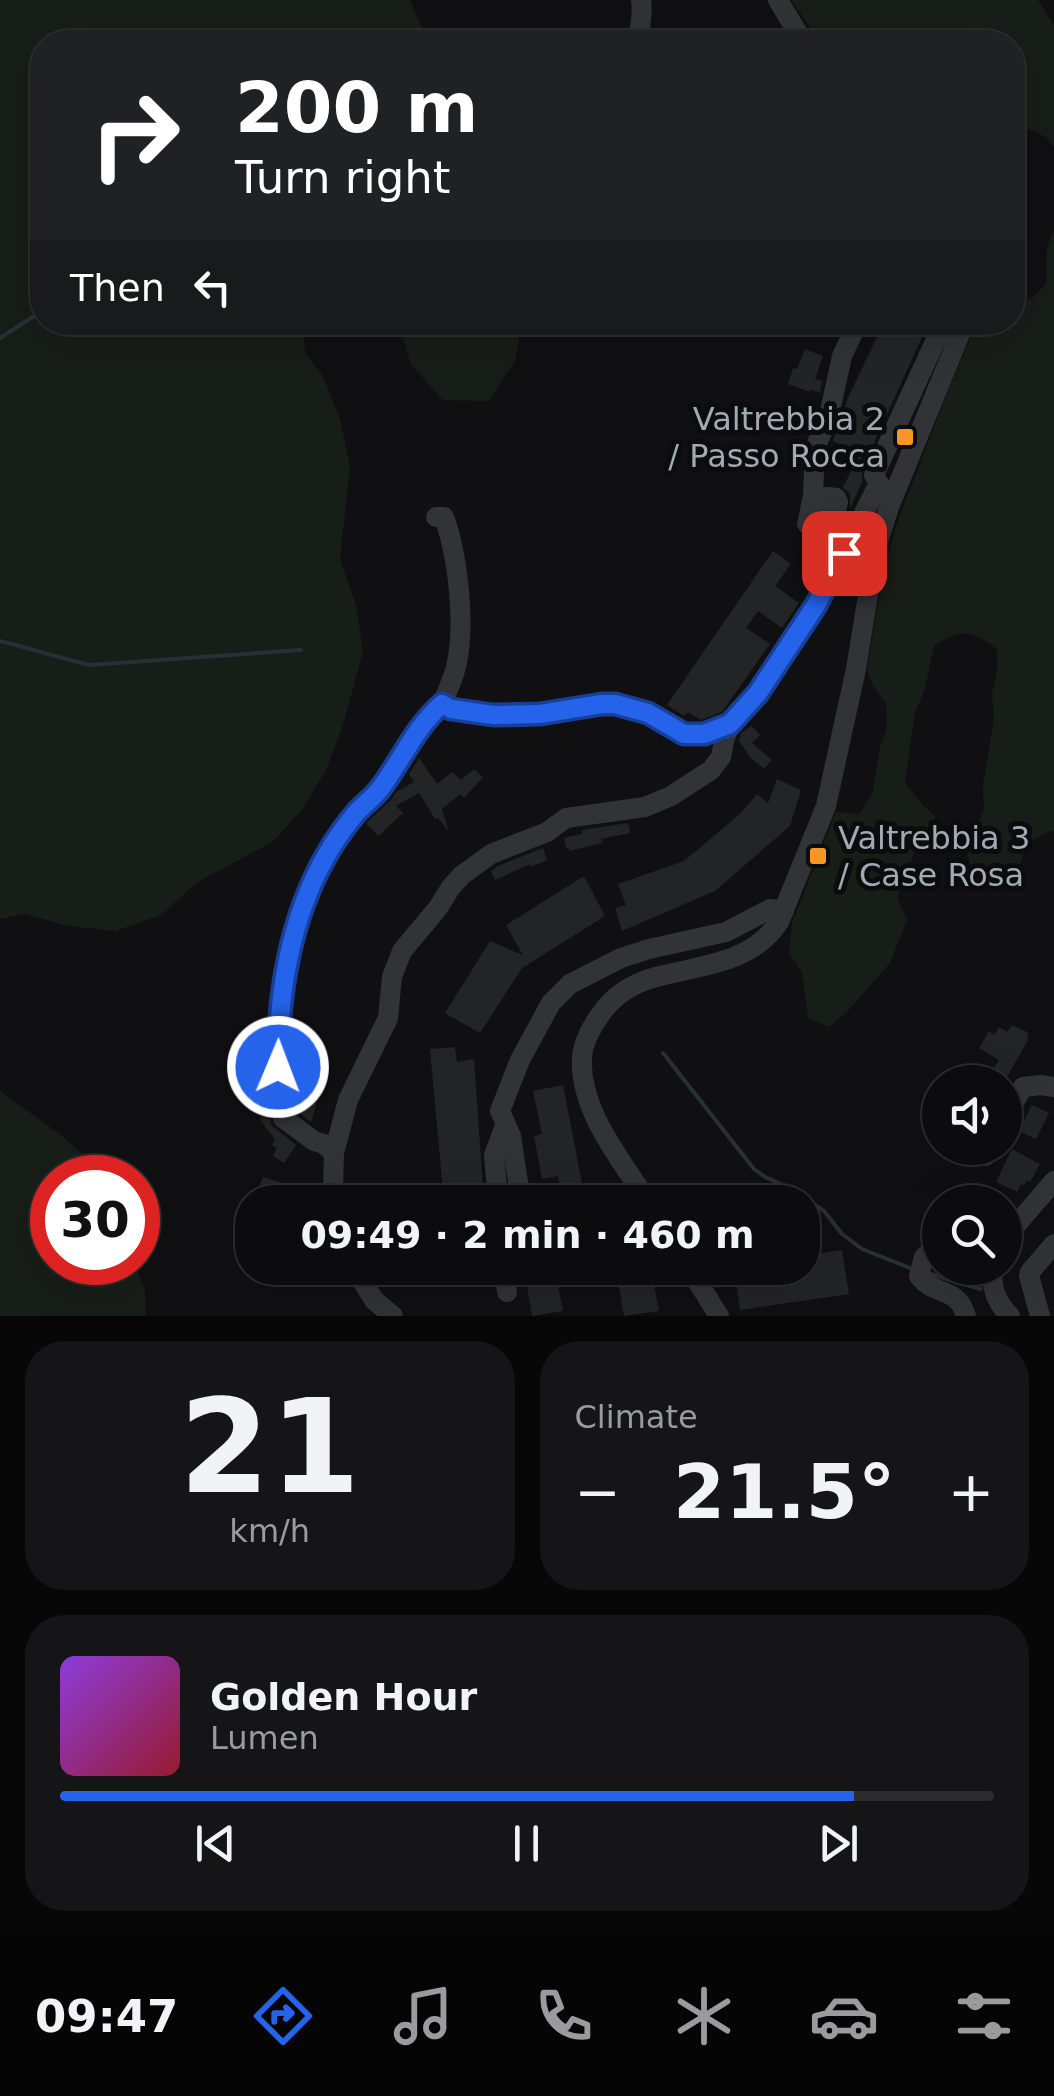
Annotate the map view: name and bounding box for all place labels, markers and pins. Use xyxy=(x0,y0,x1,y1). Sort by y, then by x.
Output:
place label: Valtrebbia 2 / Passo Rocca xyxy=(668,400,885,475)
marker: Valtrebbia 2 / Passo Rocca xyxy=(894,426,916,448)
pin xyxy=(802,511,887,596)
place label: Valtrebbia 3 / Case Rosa xyxy=(838,819,1030,894)
marker: Valtrebbia 3 / Case Rosa xyxy=(807,845,829,867)

